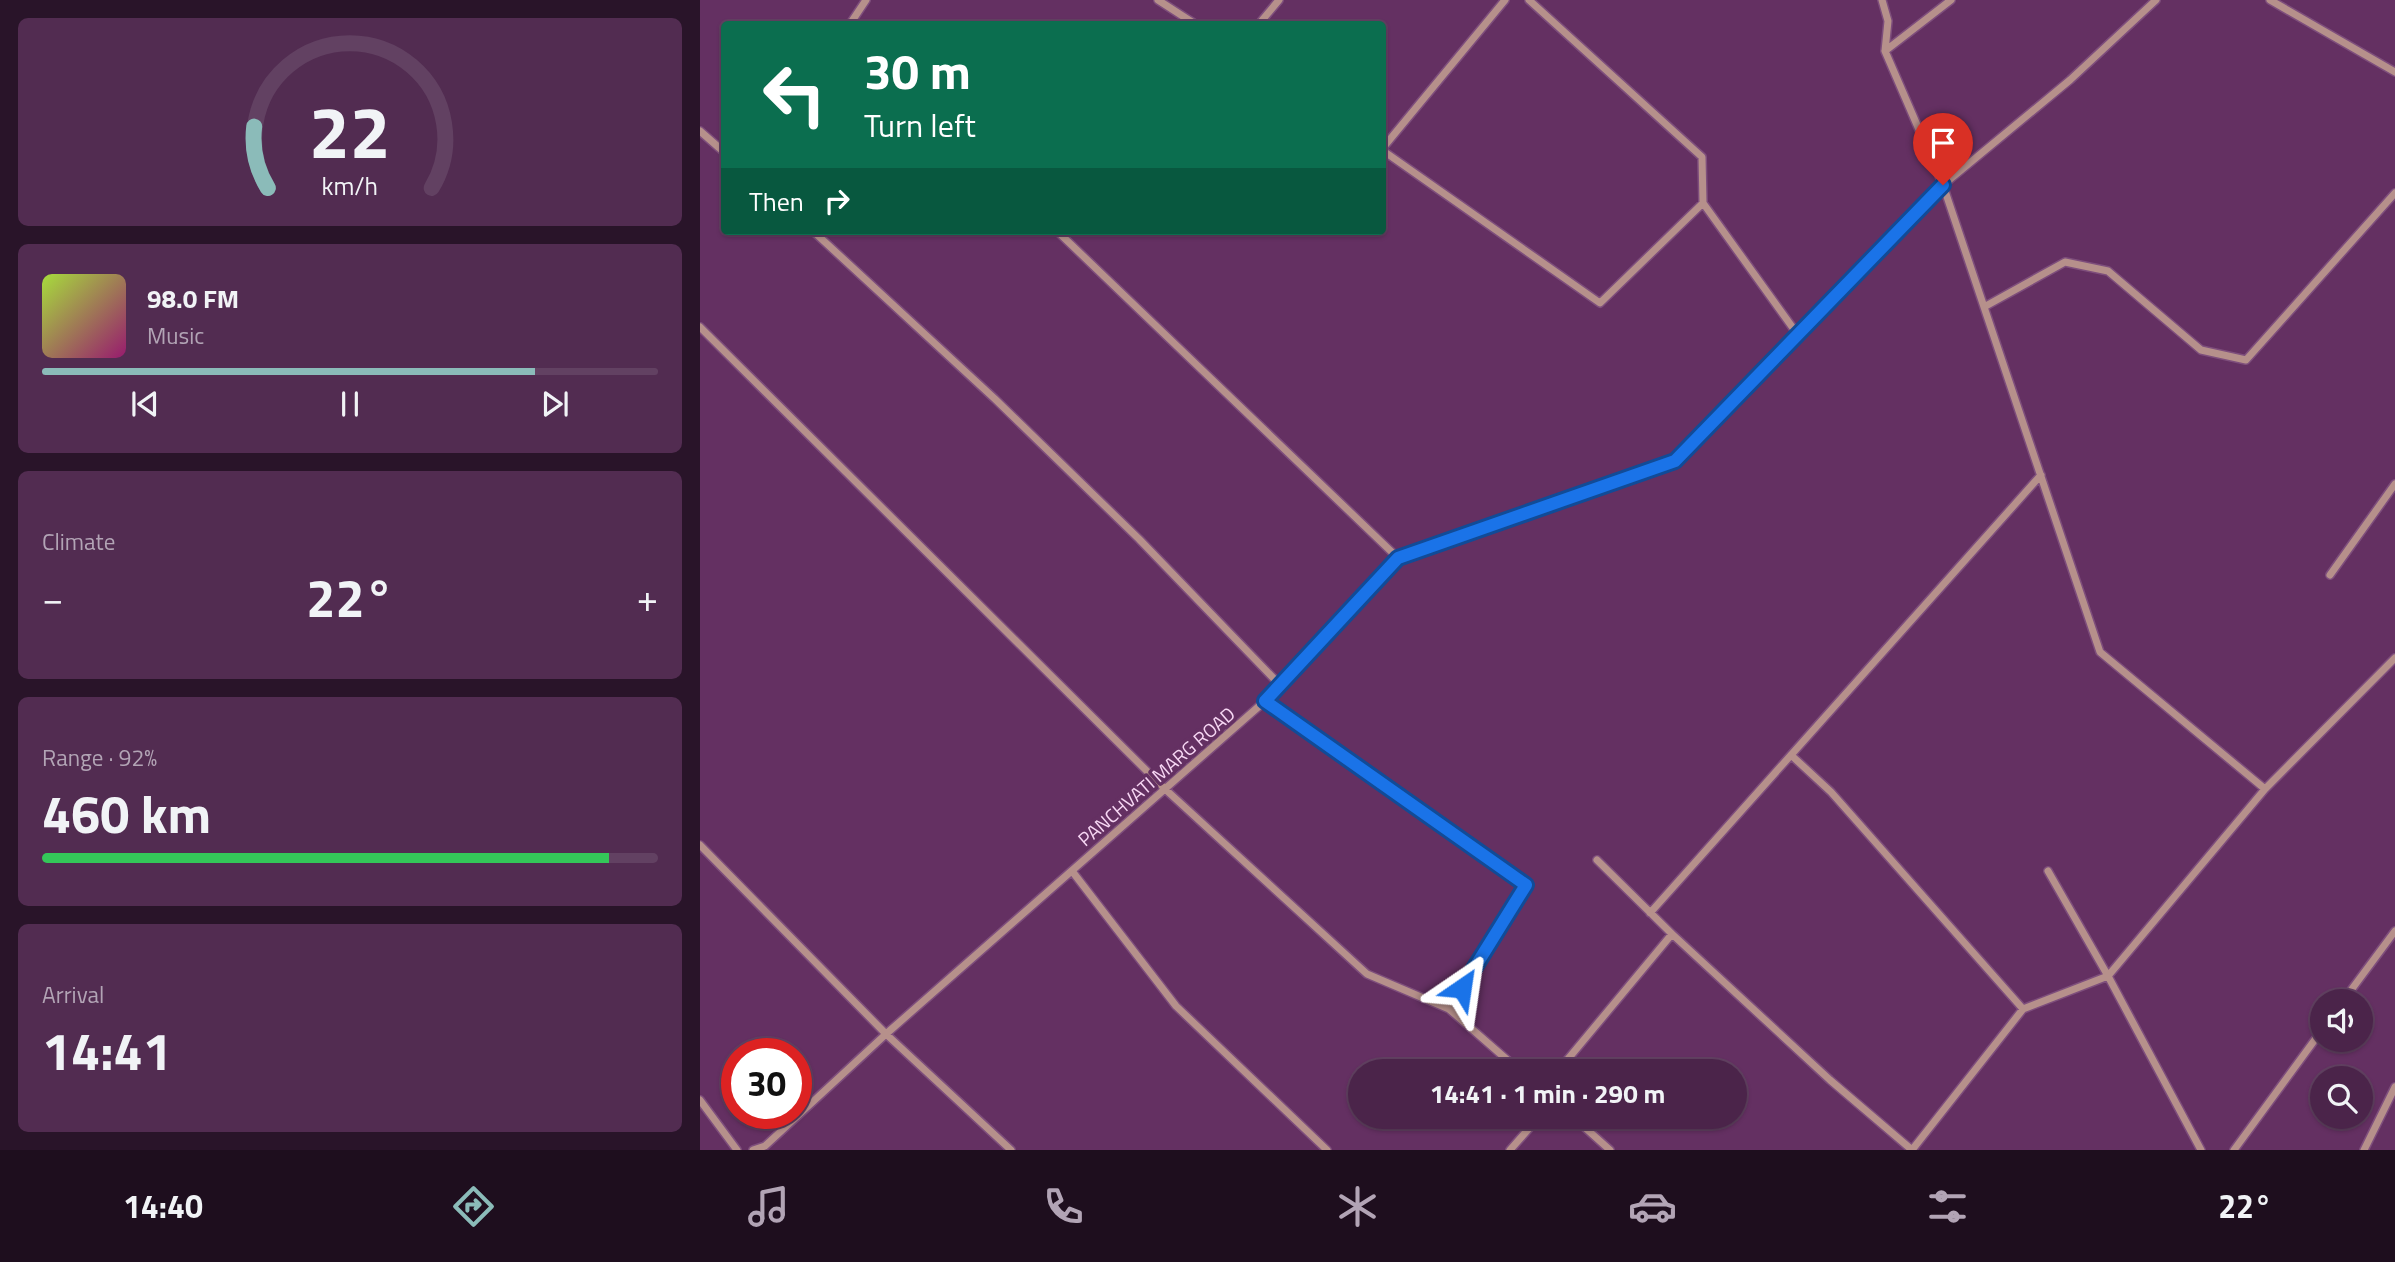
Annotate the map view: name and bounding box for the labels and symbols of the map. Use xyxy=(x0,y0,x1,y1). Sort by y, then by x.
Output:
pin xyxy=(1913,113,1973,185)
street label: PANCHVATI MARG ROAD xyxy=(1071,699,1241,853)
position arrow xyxy=(1425,951,1499,1025)
speed limit sign: 30 xyxy=(721,1038,812,1129)

